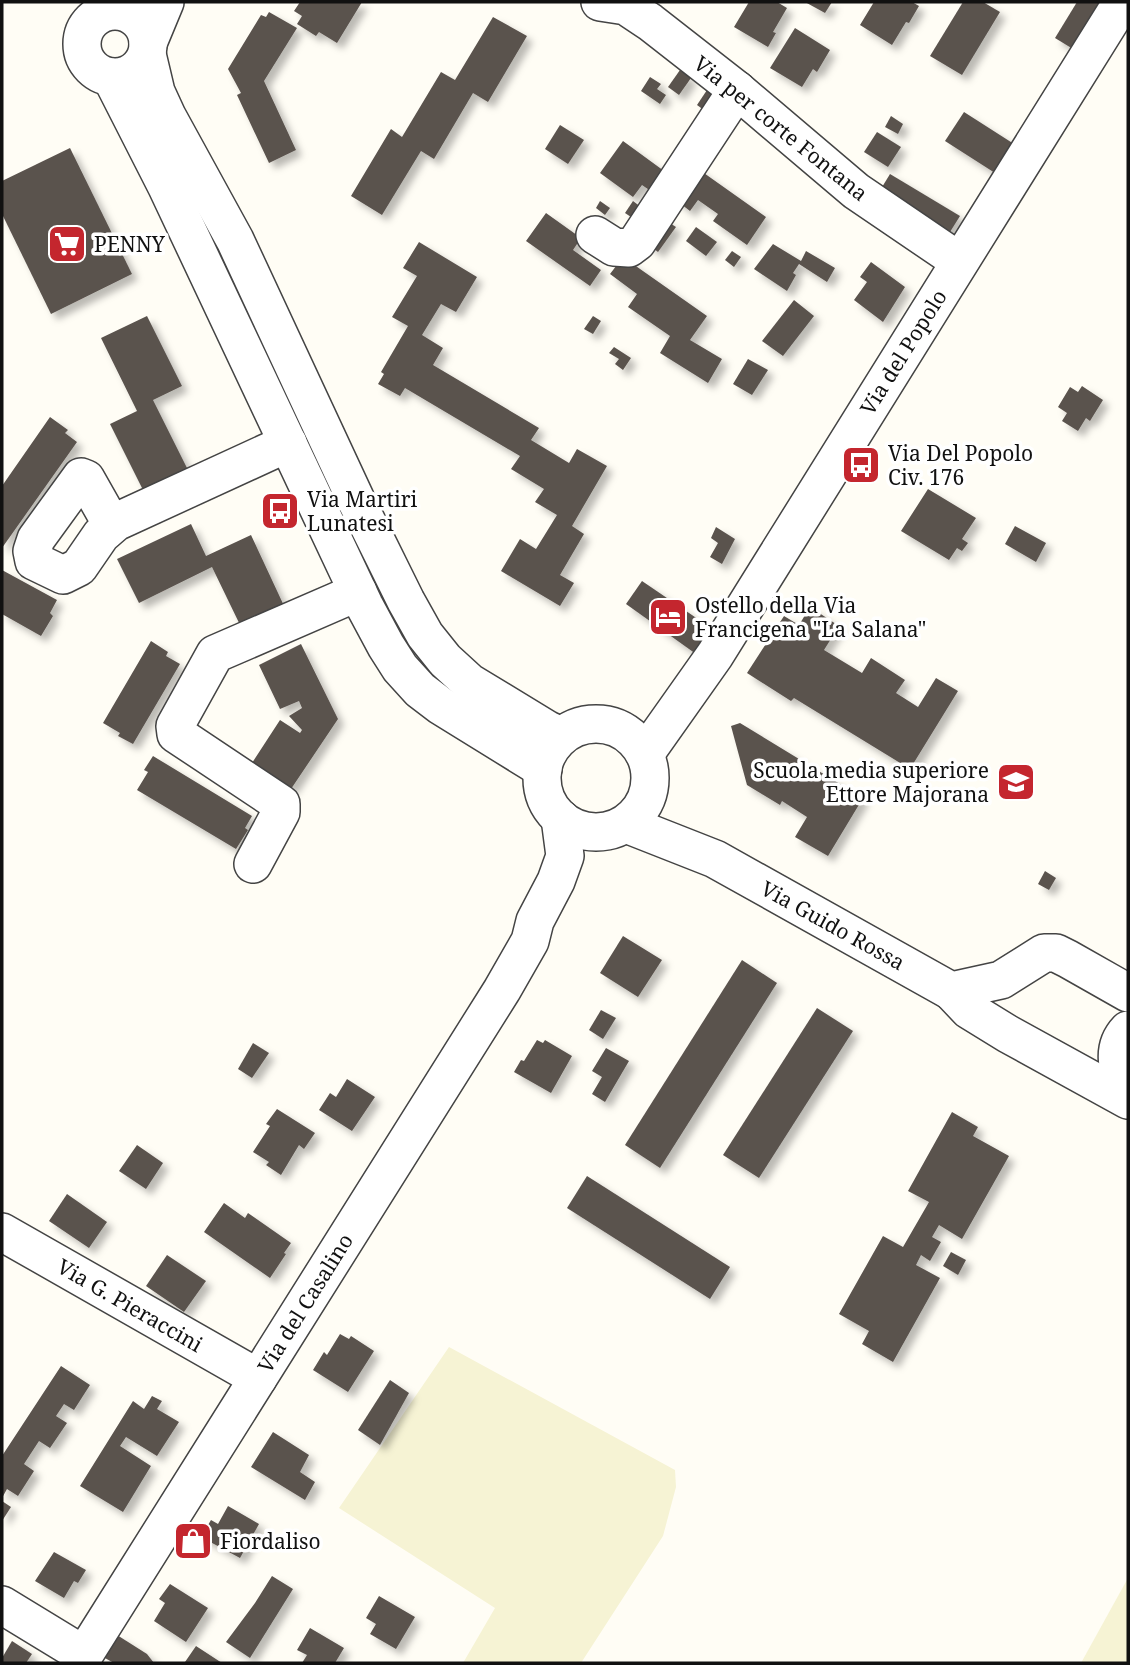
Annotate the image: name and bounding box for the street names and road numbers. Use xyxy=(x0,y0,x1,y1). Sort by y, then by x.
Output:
street label: Via per corte Fontana xyxy=(688,49,874,207)
street label: Via del Popolo xyxy=(853,284,953,420)
street label: Via Guido Rossa xyxy=(756,874,910,976)
street label: Via del Casalino xyxy=(251,1228,359,1378)
street label: Via G. Pieraccini xyxy=(52,1252,208,1358)

